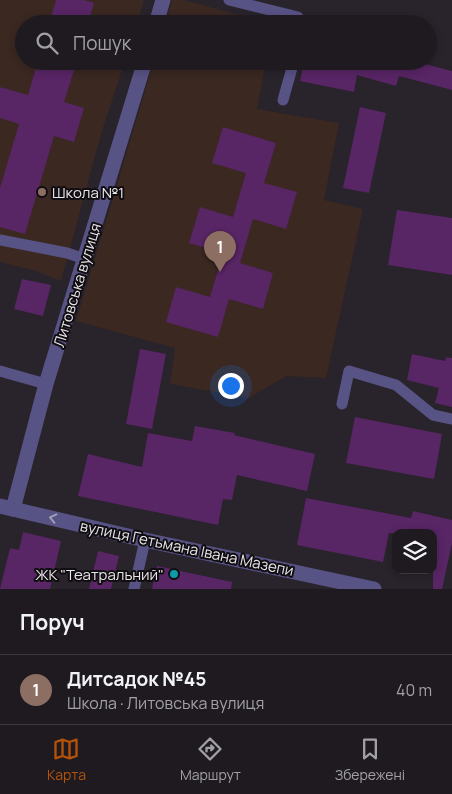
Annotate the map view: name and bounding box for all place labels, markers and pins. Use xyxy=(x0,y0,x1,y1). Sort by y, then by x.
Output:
place label: Школа №1 xyxy=(52,182,124,203)
marker: Школа №1 xyxy=(36,186,48,198)
pin: 1 xyxy=(204,231,236,272)
place label: ЖК "Театральний" xyxy=(35,564,164,585)
marker: ЖК "Театральний" xyxy=(168,568,180,580)

